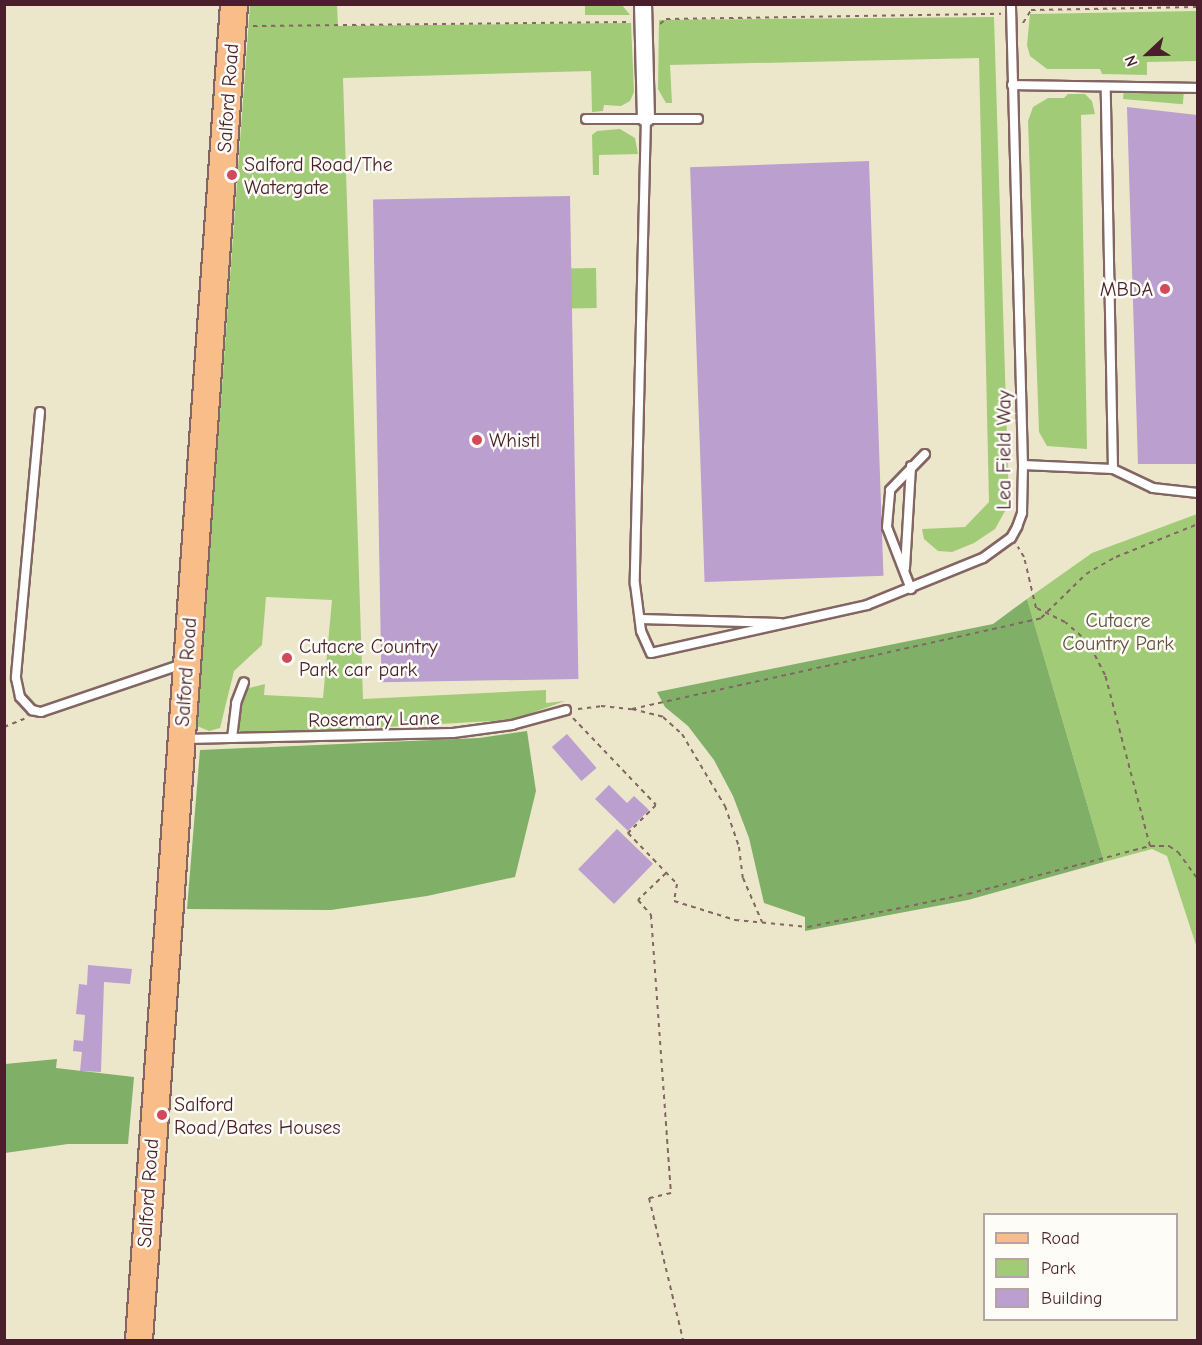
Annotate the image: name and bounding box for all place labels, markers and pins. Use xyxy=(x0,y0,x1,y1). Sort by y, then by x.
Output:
place label: Salford Road/The Watergate xyxy=(244,152,393,199)
marker: Salford Road/The Watergate xyxy=(225,168,239,182)
place label: MBDA xyxy=(1100,277,1153,301)
marker: MBDA xyxy=(1158,282,1172,296)
place label: Whistl xyxy=(489,428,540,452)
marker: Whistl xyxy=(470,433,484,447)
place label: Cutacre Country Park car park xyxy=(299,634,438,681)
marker: Cutacre Country Park car park xyxy=(280,651,294,665)
place label: Salford Road/Bates Houses xyxy=(174,1092,341,1139)
marker: Salford Road/Bates Houses xyxy=(155,1108,169,1122)

